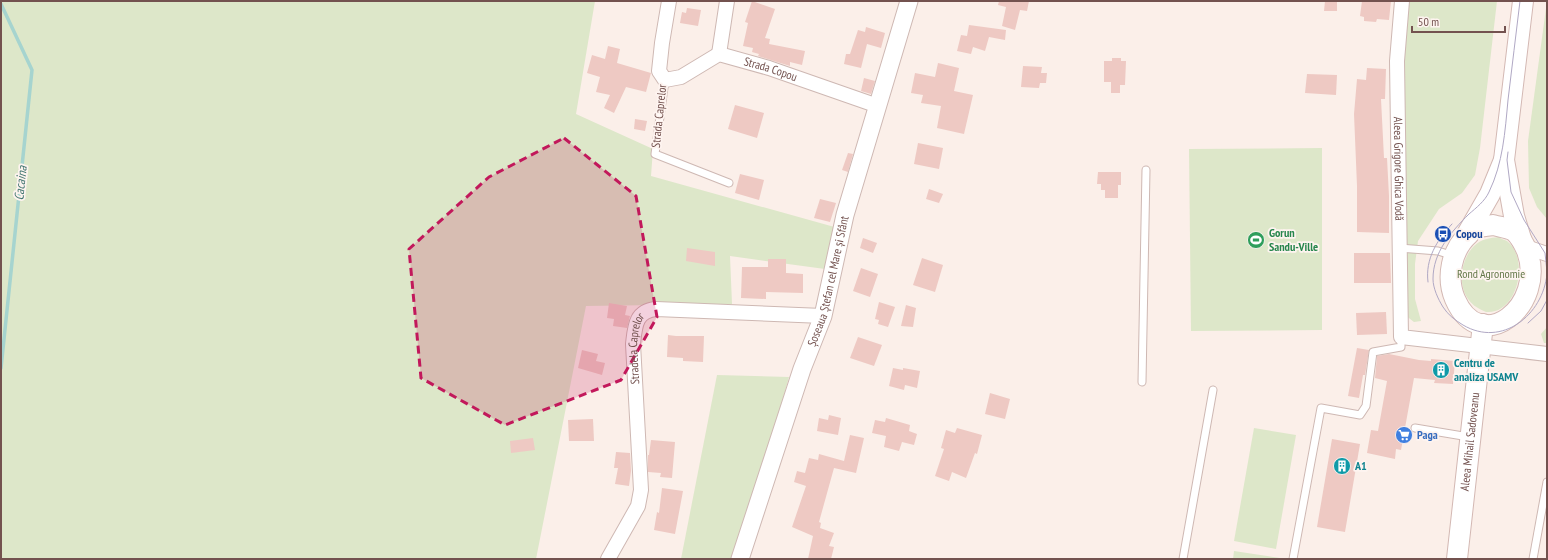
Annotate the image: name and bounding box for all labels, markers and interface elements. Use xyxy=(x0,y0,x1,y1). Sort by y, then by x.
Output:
scale bar xyxy=(1412,8,1505,34)
text: 50 m xyxy=(1418,14,1439,29)
street label: Strada Copou xyxy=(742,53,799,84)
street label: Strada Caprelor xyxy=(648,83,669,149)
street label: Aleea Grigore Ghica Vodă xyxy=(1391,117,1407,221)
water label: Cacaina xyxy=(10,164,31,201)
street label: Șoseaua Ștefan cel Mare și Sfânt xyxy=(804,214,852,348)
bus stop icon: Copou xyxy=(1433,224,1453,244)
place label: Gorun Sandu-Ville xyxy=(1269,225,1318,254)
place label: Copou xyxy=(1456,226,1483,241)
sports icon: Gorun Sandu-Ville xyxy=(1246,230,1266,250)
park label: Rond Agronomie xyxy=(1457,266,1525,281)
street label: Stradela Caprelor xyxy=(625,309,648,385)
place label: Centru de analiza USAMV xyxy=(1454,355,1519,384)
building icon: Centru de analiza USAMV xyxy=(1431,360,1451,380)
street label: Aleea Mihail Sadoveanu xyxy=(1457,392,1482,492)
supermarket icon: Paga xyxy=(1394,425,1414,445)
place label: Paga xyxy=(1417,427,1438,442)
building icon: A1 xyxy=(1332,456,1352,476)
place label: A1 xyxy=(1354,458,1367,473)

